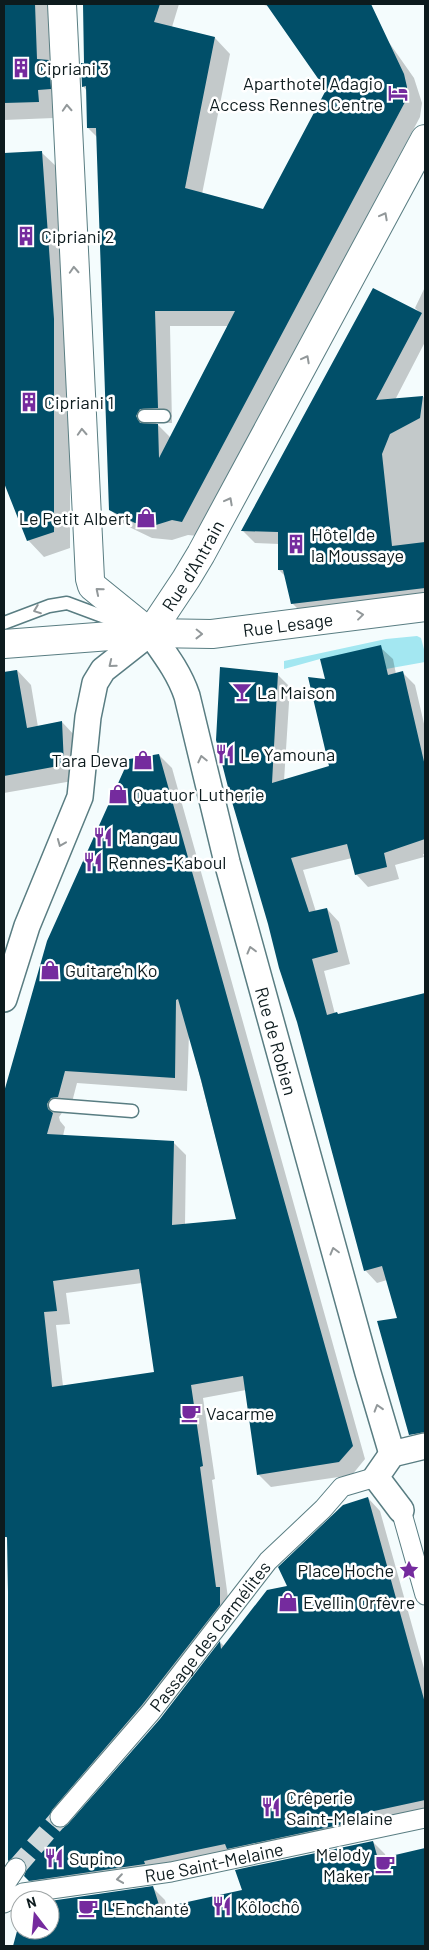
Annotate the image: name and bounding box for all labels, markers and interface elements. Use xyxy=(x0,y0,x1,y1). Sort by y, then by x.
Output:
building icon: Cipriani 3 xyxy=(10,57,32,79)
place label: Cipriani 3 xyxy=(36,57,109,79)
place label: Aparthotel Adagio Access Rennes Centre xyxy=(209,72,383,115)
hotel icon: Aparthotel Adagio Access Rennes Centre xyxy=(387,82,409,104)
one-way arrow xyxy=(62,104,72,112)
one-way arrow xyxy=(378,212,388,221)
building icon: Cipriani 2 xyxy=(15,225,37,247)
place label: Cipriani 2 xyxy=(41,225,114,247)
one-way arrow xyxy=(69,266,80,274)
one-way arrow xyxy=(300,355,310,364)
building icon: Cipriani 1 xyxy=(18,391,40,413)
place label: Cipriani 1 xyxy=(44,391,114,413)
one-way arrow xyxy=(77,428,88,436)
one-way arrow xyxy=(223,498,233,507)
place label: Le Petit Albert xyxy=(19,507,131,529)
shop icon: Le Petit Albert xyxy=(135,507,157,529)
street label: Rue d'Antrain xyxy=(157,516,228,615)
place label: Hôtel de la Moussaye xyxy=(311,523,404,566)
building icon: Hôtel de la Moussaye xyxy=(285,533,307,555)
one-way arrow xyxy=(95,588,104,597)
one-way arrow xyxy=(34,604,42,614)
street label: Rue Lesage xyxy=(242,608,334,641)
one-way arrow xyxy=(356,610,364,621)
one-way arrow xyxy=(195,629,203,639)
one-way arrow xyxy=(109,658,118,666)
bar icon: La Maison xyxy=(231,681,253,703)
place label: La Maison xyxy=(257,681,335,703)
restaurant icon: Le Yamouna xyxy=(214,743,236,765)
place label: Le Yamouna xyxy=(240,743,335,765)
place label: Tara Deva xyxy=(51,749,128,771)
shop icon: Tara Deva xyxy=(132,749,154,771)
one-way arrow xyxy=(197,754,208,763)
shop icon: Quatuor Lutherie xyxy=(107,783,129,805)
place label: Quatuor Lutherie xyxy=(133,783,265,805)
restaurant icon: Mangau xyxy=(92,826,114,848)
place label: Mangau xyxy=(118,826,178,848)
one-way arrow xyxy=(57,838,67,846)
restaurant icon: Rennes-Kaboul xyxy=(82,851,104,873)
place label: Rennes-Kaboul xyxy=(108,851,227,873)
one-way arrow xyxy=(246,946,257,955)
shop icon: Guitare'n Ko xyxy=(39,959,61,981)
place label: Guitare'n Ko xyxy=(65,959,158,981)
street label: Rue de Robien xyxy=(251,984,302,1098)
one-way arrow xyxy=(329,1247,340,1256)
cafe icon: Vacarme xyxy=(180,1402,202,1424)
place label: Vacarme xyxy=(206,1402,274,1424)
one-way arrow xyxy=(373,1404,383,1412)
street label: Passage des Carmélites xyxy=(145,1556,275,1716)
place label: Place Hoche xyxy=(297,1559,394,1581)
place icon: Place Hoche xyxy=(398,1559,420,1581)
shop icon: Evellin Orfèvre xyxy=(277,1591,299,1613)
place label: Evellin Orfèvre xyxy=(303,1591,415,1613)
place label: Crêperie Saint-Melaine xyxy=(286,1786,393,1829)
restaurant icon: Crêperie Saint-Melaine xyxy=(260,1796,282,1818)
street label: Rue Saint-Melaine xyxy=(143,1837,285,1887)
place label: Melody Maker xyxy=(315,1843,370,1886)
restaurant icon: Supino xyxy=(43,1847,65,1869)
place label: Supino xyxy=(69,1847,123,1869)
cafe icon: Melody Maker xyxy=(374,1853,396,1875)
one-way arrow xyxy=(116,1874,124,1884)
north arrow xyxy=(10,1890,60,1940)
text: N xyxy=(24,1893,38,1911)
restaurant icon: Kôlochô xyxy=(211,1895,233,1917)
place label: Kôlochô xyxy=(237,1895,300,1917)
cafe icon: L'Enchanté xyxy=(77,1897,99,1919)
place label: L'Enchanté xyxy=(103,1897,189,1919)

